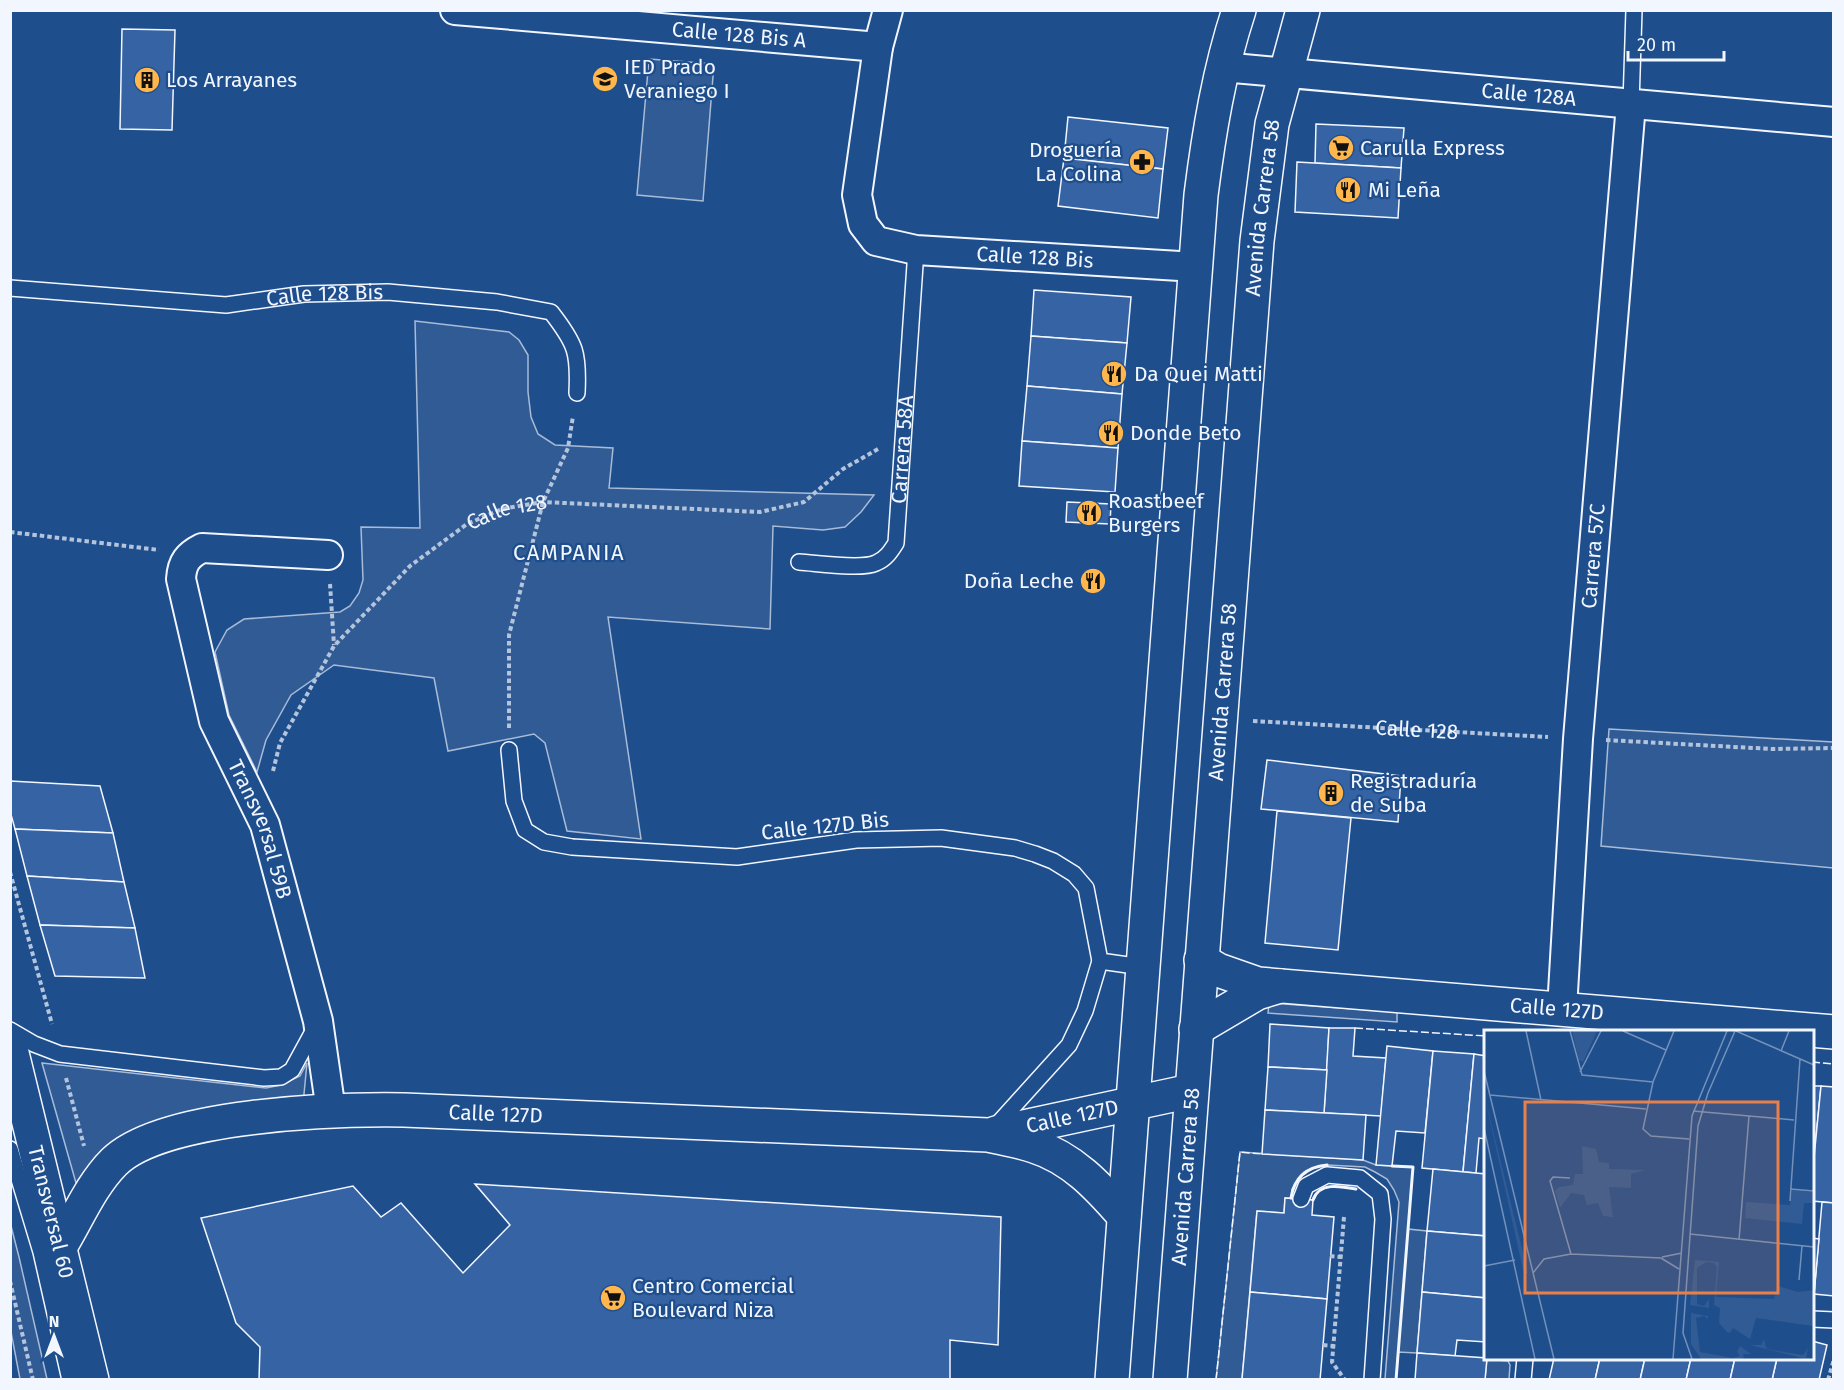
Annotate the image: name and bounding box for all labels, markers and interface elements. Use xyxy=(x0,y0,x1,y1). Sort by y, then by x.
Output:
street label: Calle 128 Bis A xyxy=(671,16,807,54)
scale bar xyxy=(1628,24,1724,62)
text: 20 m xyxy=(1637,34,1676,56)
place label: IED Prado Veraniego I xyxy=(624,54,730,104)
school or university icon: IED Prado Veraniego I xyxy=(590,64,620,94)
building icon: Los Arrayanes xyxy=(132,65,162,95)
place label: Los Arrayanes xyxy=(166,67,297,93)
street label: Calle 128A xyxy=(1480,77,1577,112)
street label: Avenida Carrera 58 xyxy=(1240,118,1286,297)
supermarket icon: Carulla Express xyxy=(1326,133,1356,163)
place label: Carulla Express xyxy=(1360,135,1505,161)
place label: Droguería La Colina xyxy=(1029,137,1122,187)
pharmacy icon: Droguería La Colina xyxy=(1127,147,1157,177)
restaurant icon: Mi Leña xyxy=(1333,175,1363,205)
place label: Mi Leña xyxy=(1368,177,1441,203)
street label: Calle 128 Bis xyxy=(976,241,1094,274)
street label: Calle 128 Bis xyxy=(265,279,384,312)
restaurant icon: Da Quei Matti xyxy=(1099,359,1129,389)
place label: Da Quei Matti xyxy=(1134,361,1263,387)
street label: Carrera 58A xyxy=(886,394,919,505)
restaurant icon: Donde Beto xyxy=(1096,418,1126,448)
place label: Donde Beto xyxy=(1130,420,1241,446)
place label: Roastbeef Burgers xyxy=(1108,488,1205,538)
street label: Calle 128 xyxy=(462,489,549,536)
restaurant icon: Roastbeef Burgers xyxy=(1074,498,1104,528)
street label: Carrera 57C xyxy=(1576,502,1611,610)
district label: CAMPANIA xyxy=(513,539,625,566)
restaurant icon: Doña Leche xyxy=(1078,566,1108,596)
place label: Doña Leche xyxy=(964,568,1074,594)
street label: Avenida Carrera 58 xyxy=(1203,602,1242,782)
street label: Calle 128 xyxy=(1375,715,1459,745)
street label: Transversal 59B xyxy=(222,755,297,902)
place label: Registraduría de Suba xyxy=(1350,768,1477,818)
building icon: Registraduría de Suba xyxy=(1316,778,1346,808)
street label: Calle 127D Bis xyxy=(760,806,890,846)
street label: Calle 127D xyxy=(1509,992,1605,1026)
inset map xyxy=(1484,1030,1814,1360)
street label: Avenida Carrera 58 xyxy=(1166,1087,1205,1266)
street label: Calle 127D xyxy=(1023,1094,1121,1139)
street label: Calle 127D xyxy=(448,1099,543,1129)
street label: Transversal 60 xyxy=(22,1143,80,1281)
place label: Centro Comercial Boulevard Niza xyxy=(632,1273,794,1323)
supermarket icon: Centro Comercial Boulevard Niza xyxy=(598,1283,628,1313)
north arrow xyxy=(24,1306,84,1366)
text: N xyxy=(49,1312,59,1331)

